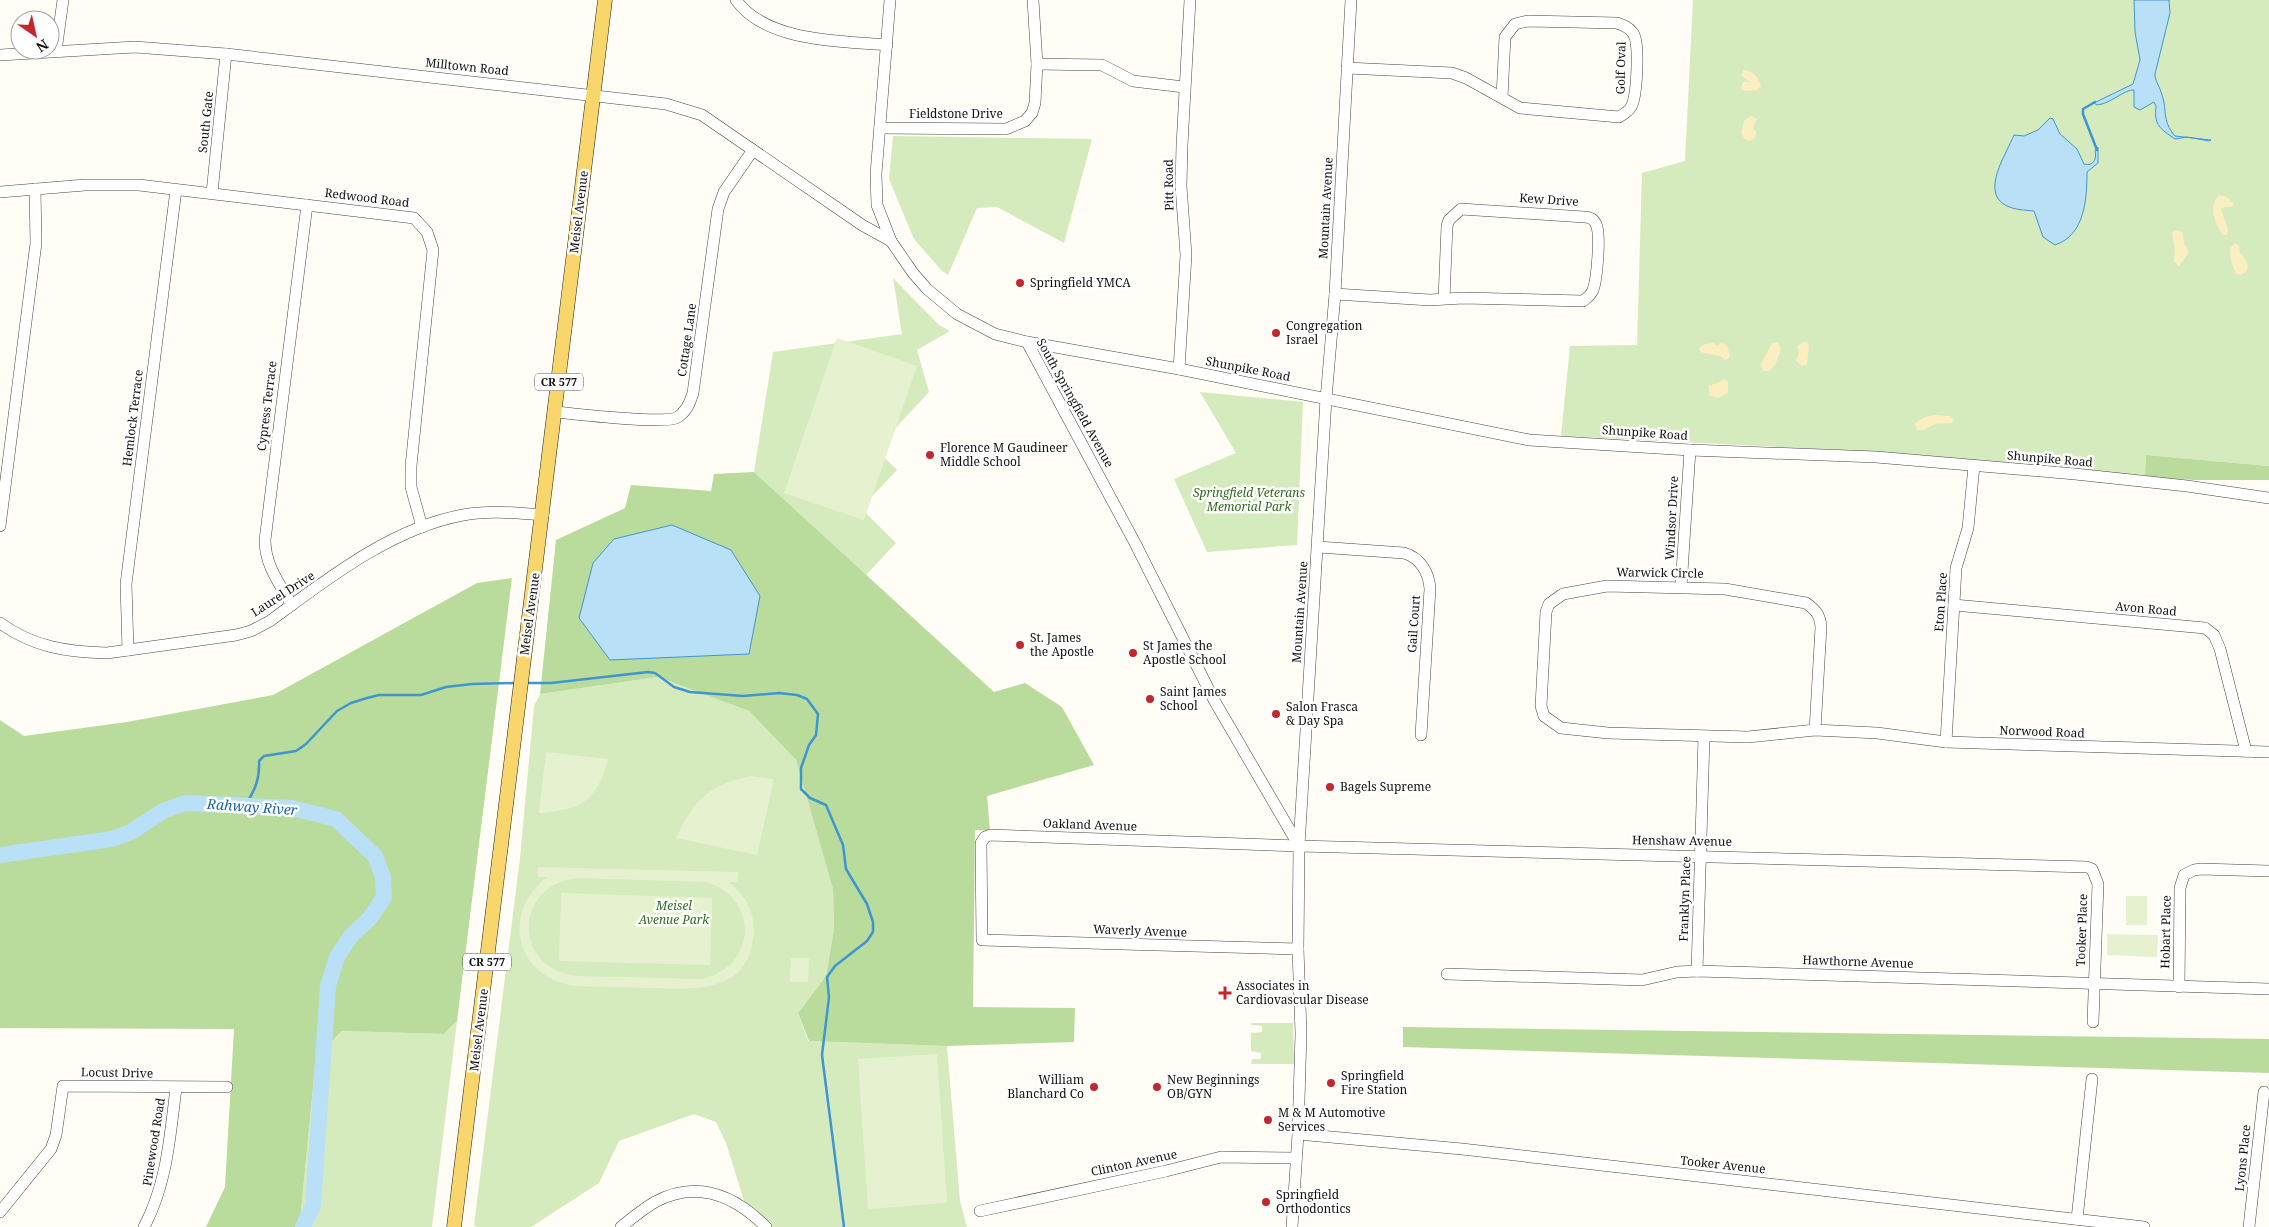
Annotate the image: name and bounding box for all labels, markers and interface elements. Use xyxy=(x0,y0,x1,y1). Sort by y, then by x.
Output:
north arrow xyxy=(10,10,60,60)
text: N xyxy=(33,35,52,57)
street label: Golf Oval xyxy=(1612,41,1629,95)
street label: Milltown Road xyxy=(424,54,510,79)
street label: South Gate xyxy=(194,90,217,154)
street label: Fieldstone Drive xyxy=(909,105,1003,122)
street label: Mountain Avenue xyxy=(1314,157,1337,259)
street label: Pitt Road xyxy=(1160,158,1177,211)
street label: Meisel Avenue xyxy=(565,170,592,254)
street label: Redwood Road xyxy=(324,184,411,211)
street label: Kew Drive xyxy=(1519,189,1579,210)
place label: Springfield YMCA xyxy=(1030,274,1131,291)
marker: Springfield YMCA xyxy=(1014,277,1026,289)
street label: Cottage Lane xyxy=(673,302,700,378)
place label: Congregation Israel xyxy=(1286,317,1363,348)
marker: Congregation Israel xyxy=(1270,327,1282,339)
street label: South Springfield Avenue xyxy=(1033,335,1118,470)
street label: Shunpike Road xyxy=(1204,352,1293,385)
street label: Cypress Terrace xyxy=(253,360,280,452)
street label: Hemlock Terrace xyxy=(118,369,147,467)
road number: CR 577 xyxy=(535,374,583,391)
street label: Shunpike Road xyxy=(1602,421,1689,444)
place label: Florence M Gaudineer Middle School xyxy=(940,439,1068,470)
street label: Shunpike Road xyxy=(2006,446,2094,471)
marker: Florence M Gaudineer Middle School xyxy=(924,449,936,461)
street label: Windsor Drive xyxy=(1661,475,1682,560)
park label: Springfield Veterans Memorial Park xyxy=(1193,484,1305,515)
street label: Mountain Avenue xyxy=(1287,560,1312,663)
street label: Warwick Circle xyxy=(1616,563,1704,582)
street label: Laurel Drive xyxy=(248,567,318,620)
street label: Meisel Avenue xyxy=(515,572,544,656)
street label: Eton Place xyxy=(1930,572,1951,632)
street label: Gail Court xyxy=(1403,595,1424,653)
street label: Avon Road xyxy=(2115,597,2178,620)
place label: St. James the Apostle xyxy=(1030,629,1094,660)
place label: St James the Apostle School xyxy=(1143,637,1227,668)
marker: St. James the Apostle xyxy=(1014,639,1026,651)
marker: St James the Apostle School xyxy=(1127,647,1139,659)
place label: Saint James School xyxy=(1160,683,1226,714)
marker: Saint James School xyxy=(1144,693,1156,705)
place label: Salon Frasca & Day Spa xyxy=(1286,698,1358,729)
marker: Salon Frasca & Day Spa xyxy=(1270,708,1282,720)
street label: Norwood Road xyxy=(1999,722,2086,742)
place label: Bagels Supreme xyxy=(1340,778,1431,795)
marker: Bagels Supreme xyxy=(1324,781,1336,793)
water label: Rahway River xyxy=(205,794,298,819)
street label: Oakland Avenue xyxy=(1043,814,1137,835)
street label: Henshaw Avenue xyxy=(1632,831,1732,850)
street label: Franklyn Place xyxy=(1675,856,1694,942)
street label: Tooker Place xyxy=(2072,893,2091,967)
street label: Hobart Place xyxy=(2156,895,2175,969)
park label: Meisel Avenue Park xyxy=(638,897,710,928)
street label: Waverly Avenue xyxy=(1093,920,1187,941)
street label: Hawthorne Avenue xyxy=(1802,951,1914,972)
road number: CR 577 xyxy=(463,954,511,970)
place label: Associates in Cardiovascular Disease xyxy=(1236,977,1369,1008)
marker: Associates in Cardiovascular Disease xyxy=(1218,986,1232,1000)
street label: Meisel Avenue xyxy=(465,988,492,1072)
street label: Locust Drive xyxy=(81,1063,153,1082)
place label: Springfield Fire Station xyxy=(1341,1067,1408,1098)
place label: William Blanchard Co xyxy=(1007,1071,1084,1102)
place label: New Beginnings OB/GYN xyxy=(1167,1071,1260,1102)
marker: Springfield Fire Station xyxy=(1325,1077,1337,1089)
marker: William Blanchard Co xyxy=(1088,1081,1100,1093)
marker: New Beginnings OB/GYN xyxy=(1151,1081,1163,1093)
street label: Pinewood Road xyxy=(138,1096,169,1187)
place label: M & M Automotive Services xyxy=(1278,1104,1385,1135)
marker: M & M Automotive Services xyxy=(1262,1114,1274,1126)
street label: Lyons Place xyxy=(2231,1124,2254,1192)
street label: Clinton Avenue xyxy=(1089,1145,1178,1180)
street label: Tooker Avenue xyxy=(1680,1152,1766,1177)
place label: Springfield Orthodontics xyxy=(1276,1186,1351,1217)
marker: Springfield Orthodontics xyxy=(1260,1196,1272,1208)

